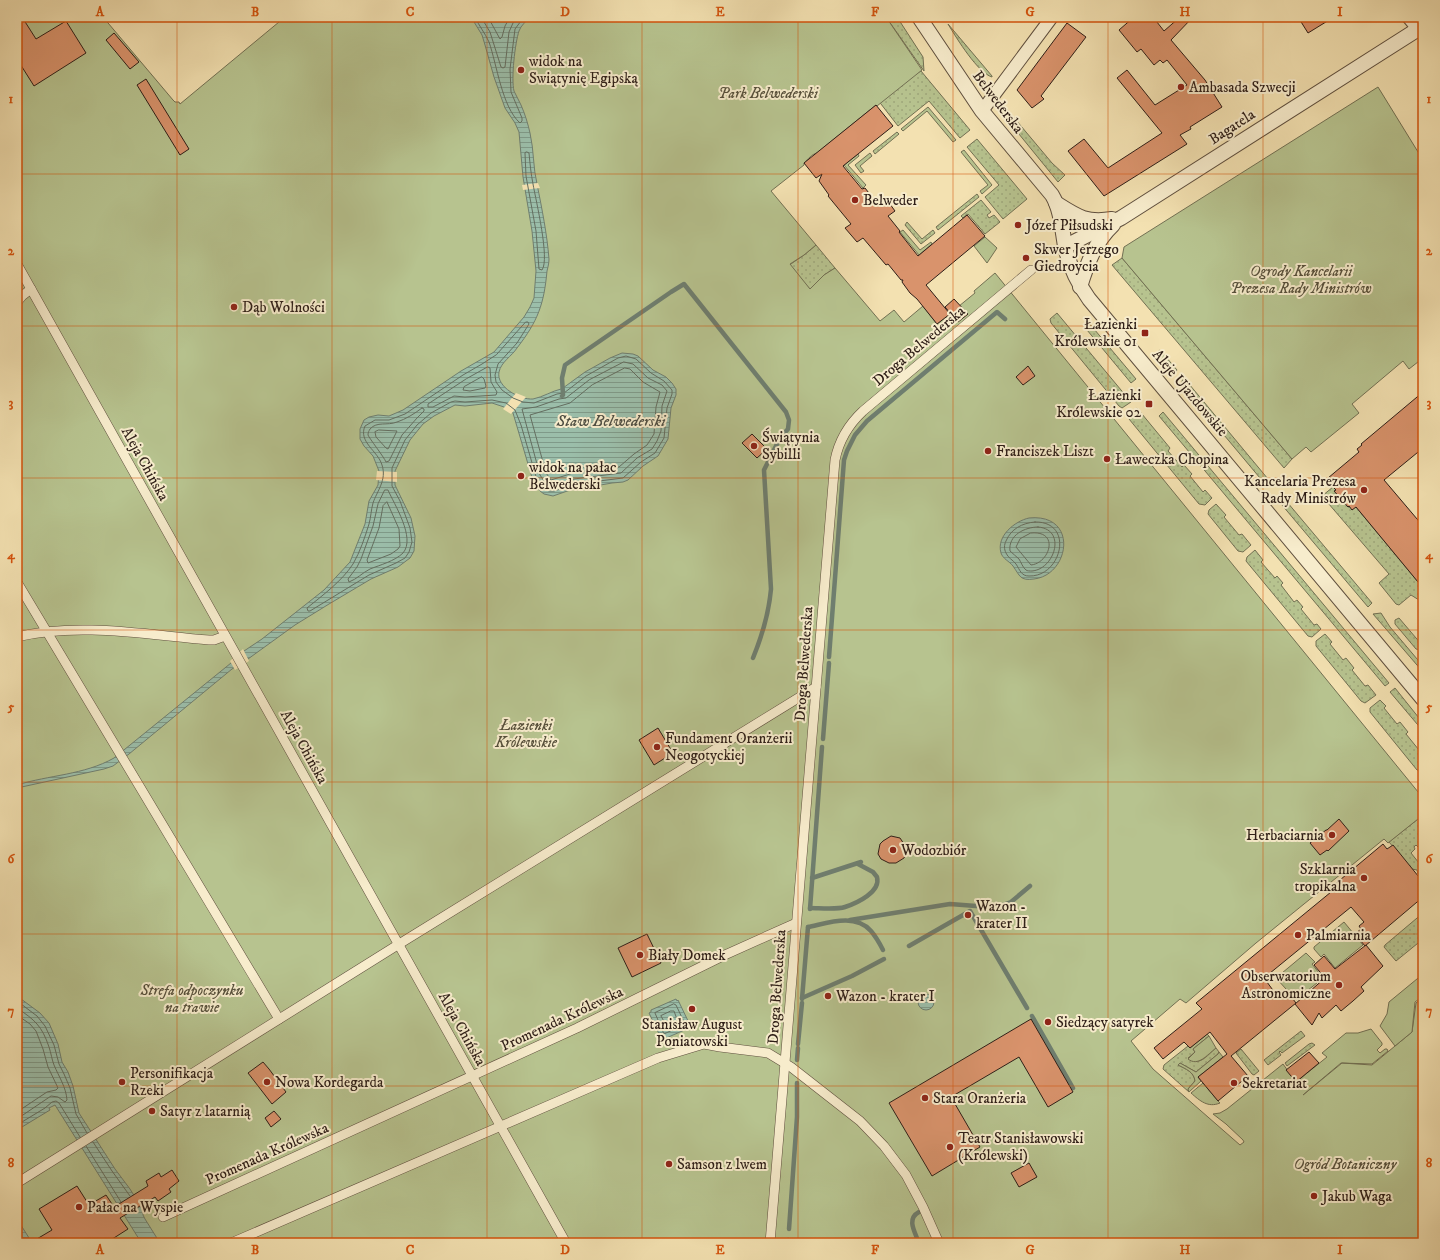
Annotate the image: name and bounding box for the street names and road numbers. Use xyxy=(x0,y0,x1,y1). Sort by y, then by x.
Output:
street label: Belwederska xyxy=(968,67,1028,138)
street label: Bagatela xyxy=(1205,105,1259,149)
street label: Droga Belwederska xyxy=(869,301,970,390)
street label: Aleje Ujazdowskie xyxy=(1148,345,1232,441)
street label: Aleja Chińska xyxy=(117,424,173,505)
street label: Droga Belwederska xyxy=(791,605,818,722)
street label: Aleja Chińska xyxy=(276,707,332,788)
street label: Droga Belwederska xyxy=(764,928,791,1045)
street label: Promenada Królewska xyxy=(498,982,627,1056)
street label: Aleja Chińska xyxy=(434,989,490,1070)
street label: Promenada Królewska xyxy=(203,1118,332,1190)

